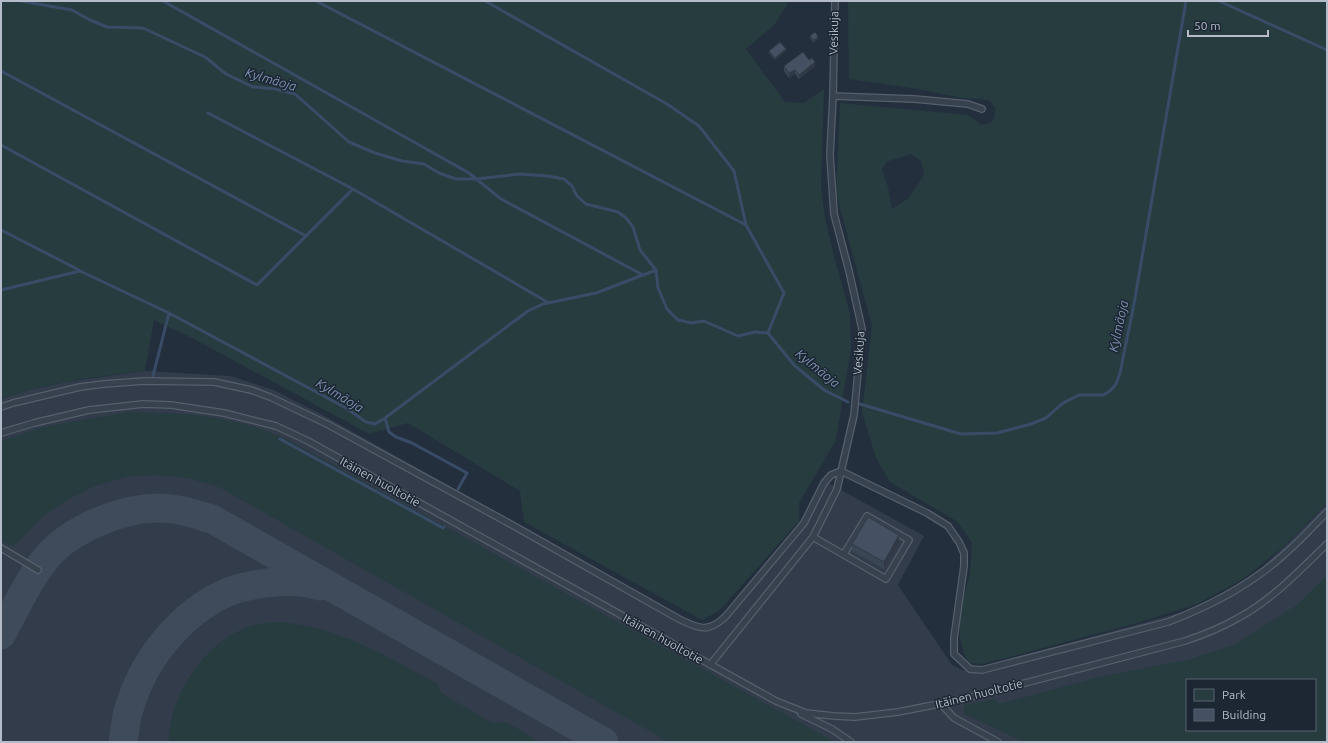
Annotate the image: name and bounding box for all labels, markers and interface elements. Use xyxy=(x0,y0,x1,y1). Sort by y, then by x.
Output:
street label: Vesikuja xyxy=(827,11,840,55)
scale bar xyxy=(1188,12,1268,38)
text: 50 m xyxy=(1194,19,1221,32)
water label: Kylmäoja xyxy=(244,65,298,93)
water label: Kylmäoja xyxy=(1106,299,1130,353)
street label: Vesikuja xyxy=(850,331,867,375)
water label: Kylmäoja xyxy=(793,346,843,390)
water label: Kylmäoja xyxy=(314,375,366,415)
street label: Itäinen huoltotie xyxy=(338,454,423,509)
street label: Itäinen huoltotie xyxy=(621,611,706,666)
street label: Itäinen huoltotie xyxy=(934,676,1024,711)
legend xyxy=(1186,679,1316,731)
text: Park xyxy=(1222,688,1246,701)
text: Building xyxy=(1222,708,1266,721)

